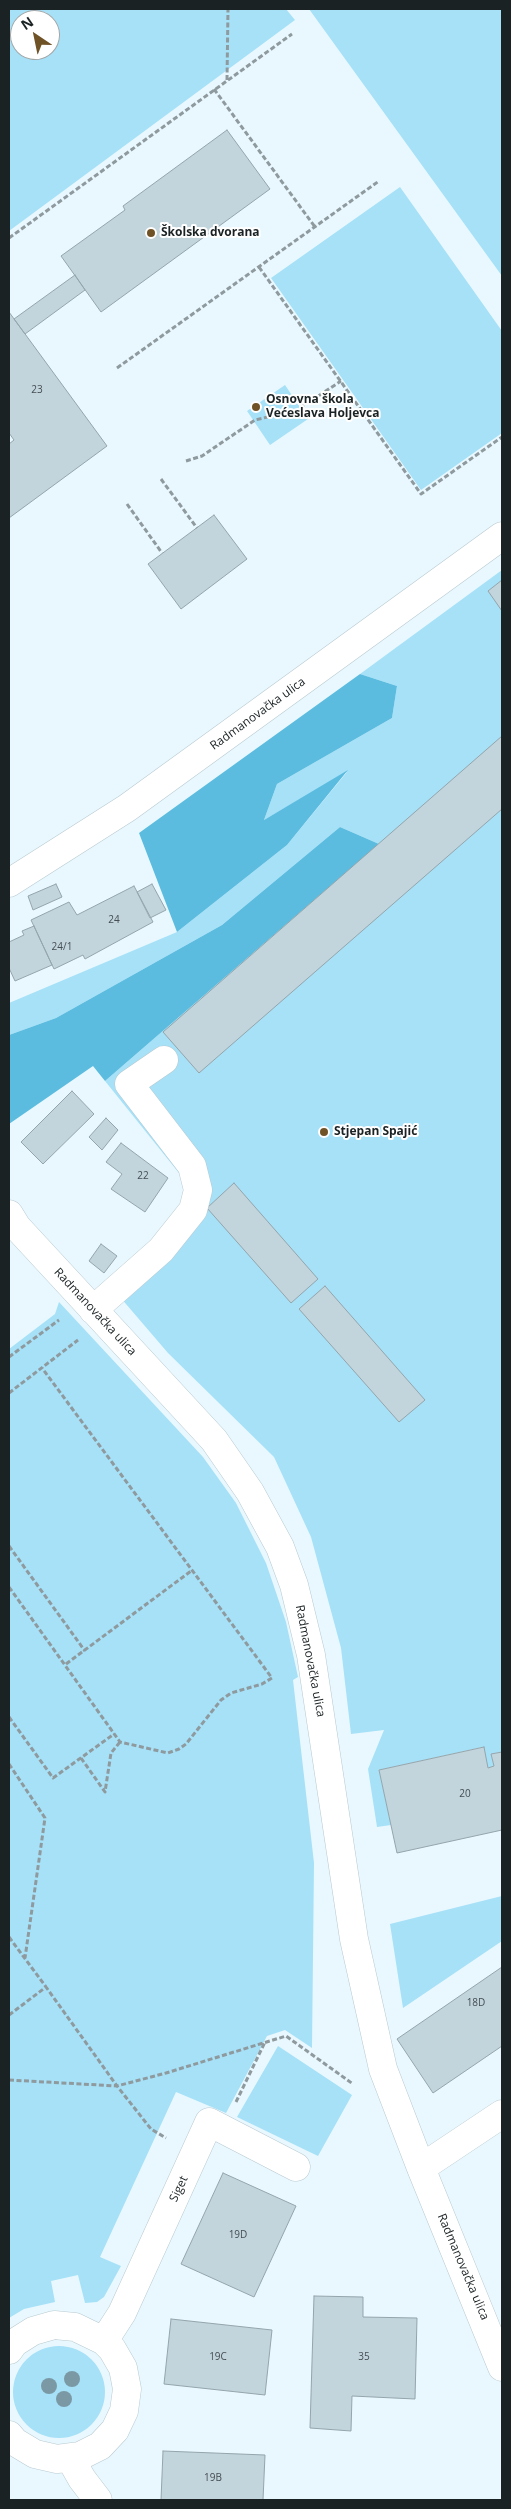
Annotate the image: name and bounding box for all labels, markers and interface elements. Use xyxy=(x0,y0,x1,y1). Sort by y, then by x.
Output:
north arrow xyxy=(10,10,60,60)
text: N xyxy=(17,12,37,34)
place label: Školska dvorana xyxy=(161,226,260,240)
marker: Školska dvorana xyxy=(145,227,157,239)
house number: 23 xyxy=(31,384,43,396)
place label: Osnovna škola Većeslava Holjevca xyxy=(266,393,379,421)
marker: Osnovna škola Većeslava Holjevca xyxy=(250,401,262,413)
street label: Radmanovačka ulica xyxy=(208,675,308,753)
house number: 24 xyxy=(108,914,120,926)
house number: 24/1 xyxy=(52,941,72,953)
place label: Stjepan Spajić xyxy=(334,1125,417,1139)
marker: Stjepan Spajić xyxy=(318,1126,330,1138)
house number: 22 xyxy=(137,1170,149,1182)
street label: Radmanovačka ulica xyxy=(51,1265,139,1359)
street label: Radmanovačka ulica xyxy=(292,1604,328,1718)
house number: 20 xyxy=(459,1788,471,1800)
house number: 18D xyxy=(467,1997,485,2009)
street label: Siget xyxy=(167,2174,191,2204)
street label: Radmanovačka ulica xyxy=(434,2212,492,2322)
house number: 19D xyxy=(229,2229,247,2241)
house number: 19C xyxy=(209,2351,227,2363)
house number: 35 xyxy=(358,2351,370,2363)
house number: 19B xyxy=(204,2472,222,2484)

